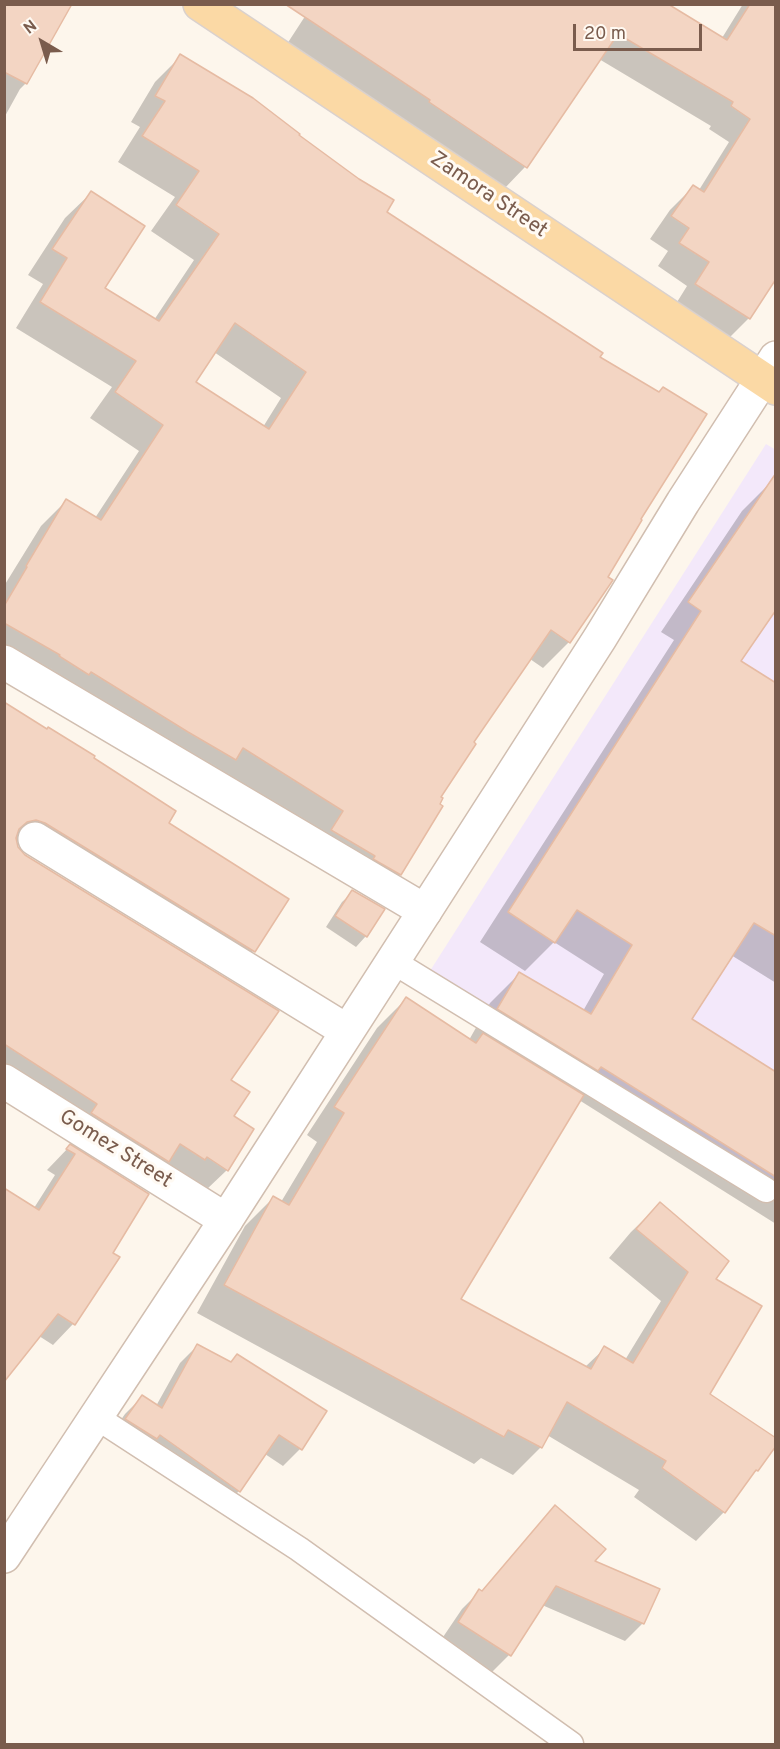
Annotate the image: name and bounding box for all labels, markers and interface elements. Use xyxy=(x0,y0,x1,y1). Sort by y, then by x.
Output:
north arrow xyxy=(12,12,72,72)
scale bar xyxy=(576,12,705,50)
text: N xyxy=(20,16,42,39)
text: 20 m xyxy=(584,23,626,46)
street label: Zamora Street xyxy=(424,147,552,245)
street label: Gomez Street xyxy=(54,1105,176,1195)

